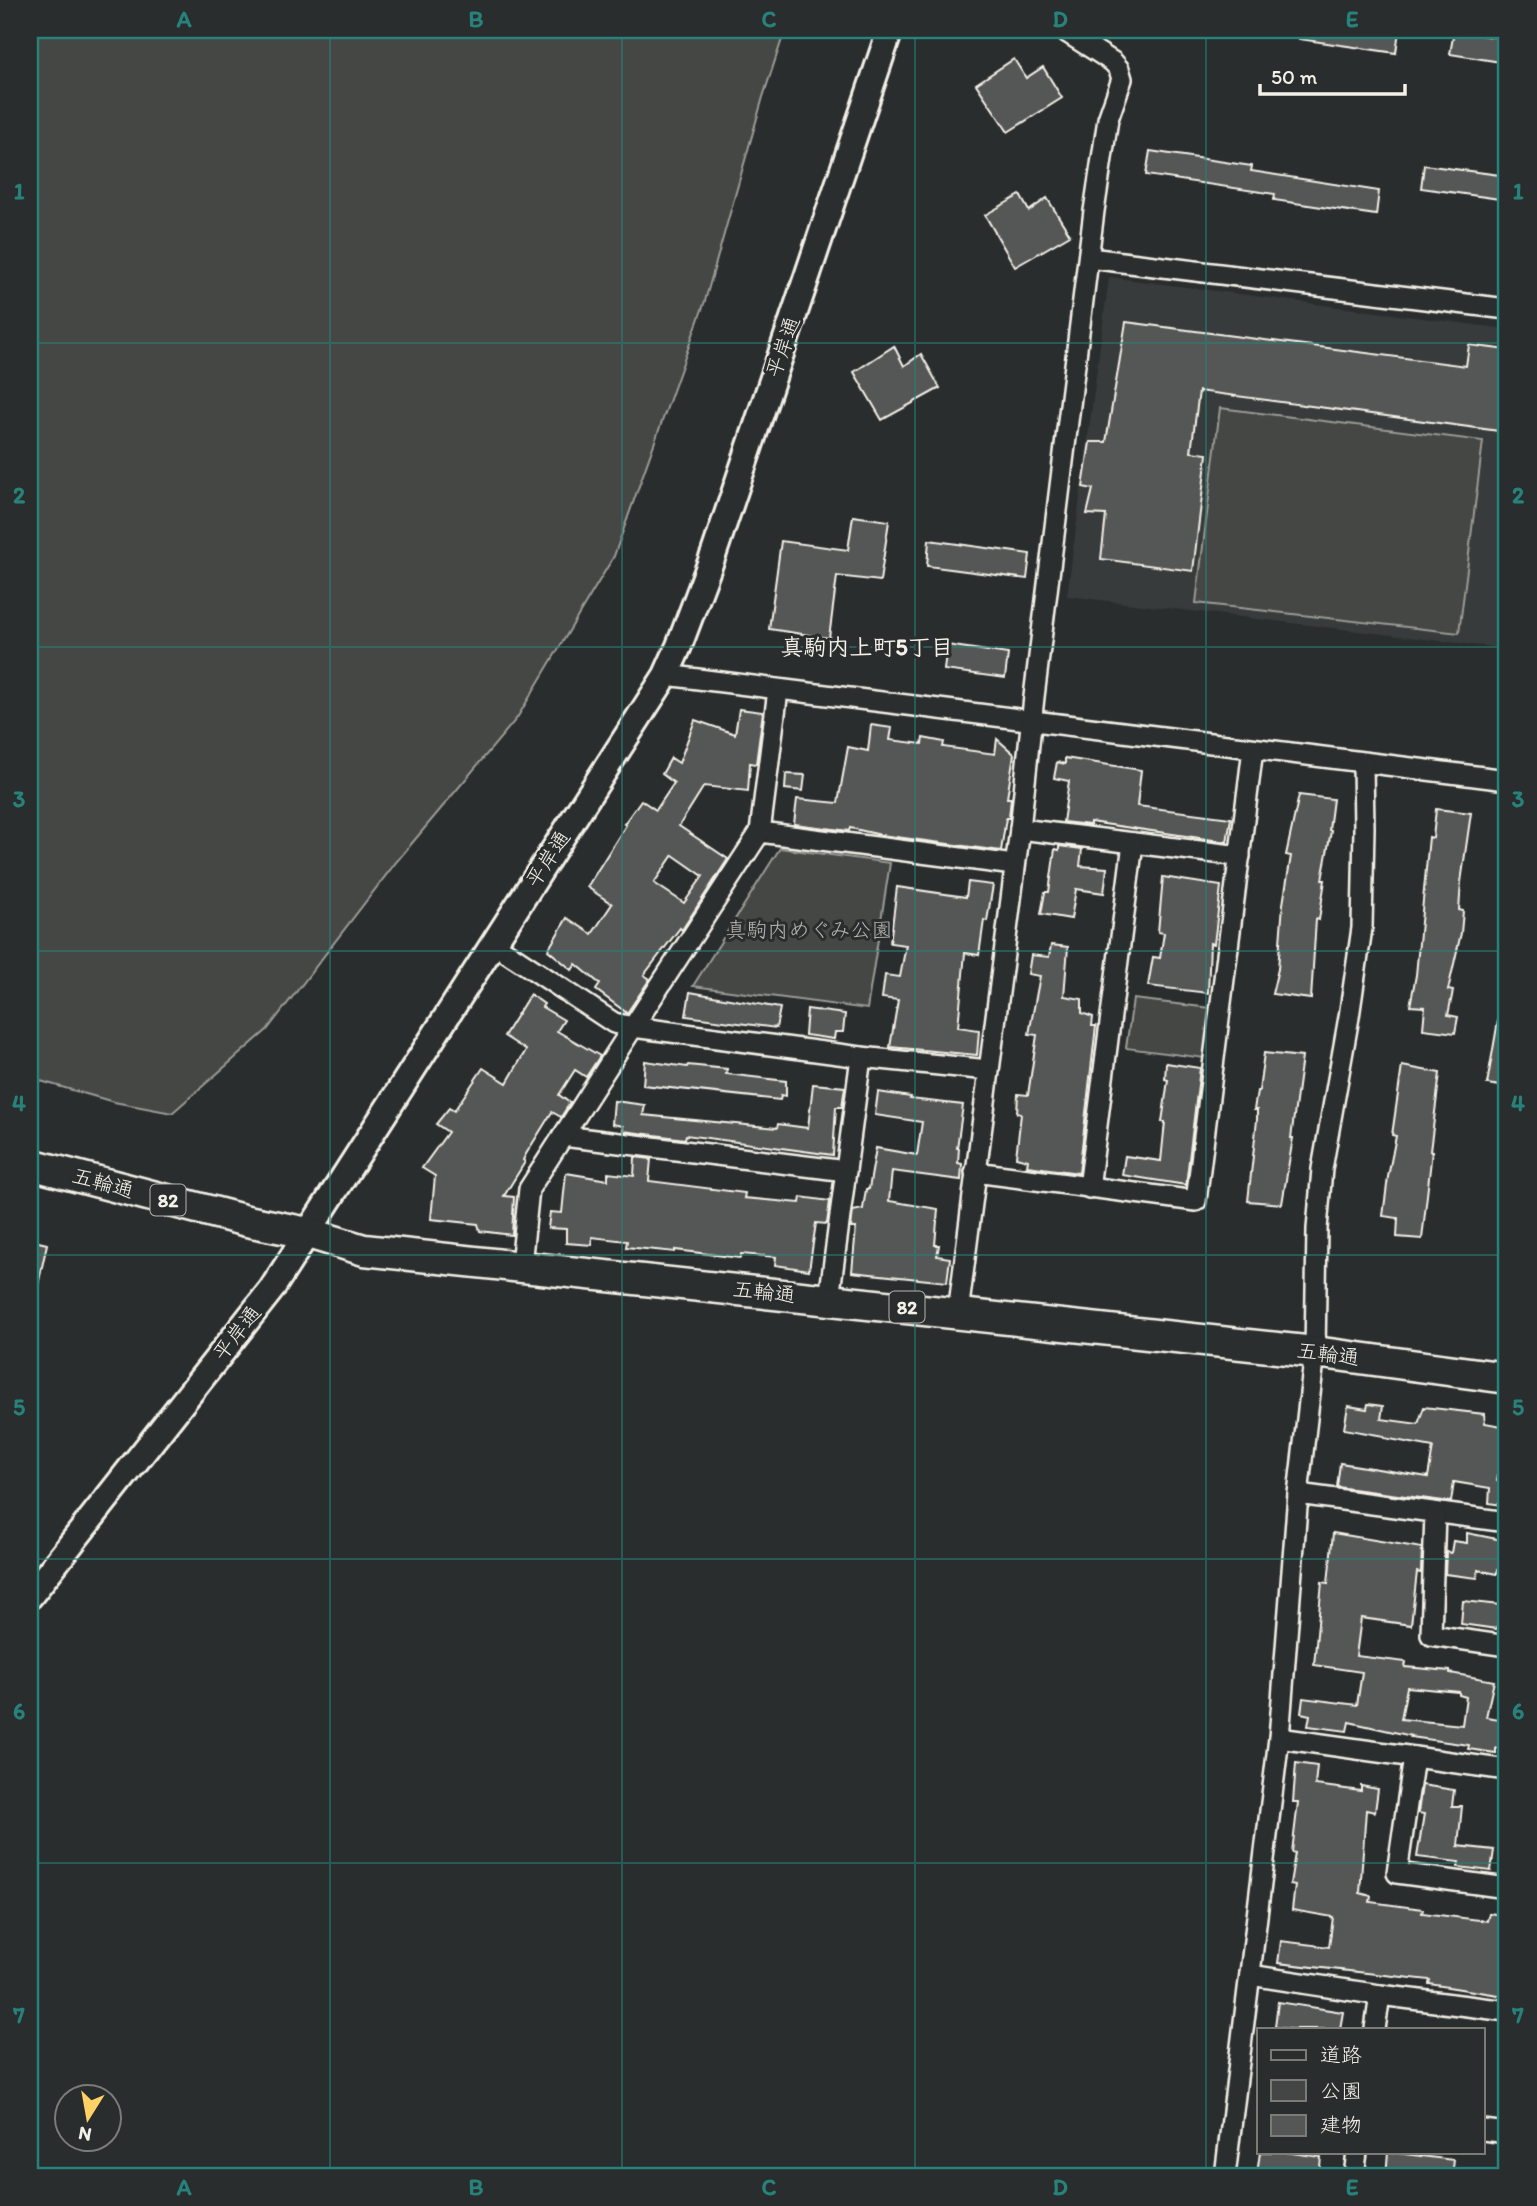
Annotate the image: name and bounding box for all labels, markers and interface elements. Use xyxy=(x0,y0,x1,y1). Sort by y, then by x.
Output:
text: A xyxy=(176,5,192,33)
text: B xyxy=(469,5,484,33)
text: C xyxy=(762,5,777,33)
text: D xyxy=(1052,5,1068,33)
text: E xyxy=(1346,5,1359,33)
scale bar xyxy=(1260,52,1406,96)
text: 50 m xyxy=(1271,64,1318,89)
text: 1 xyxy=(14,177,25,205)
text: 1 xyxy=(1513,177,1524,205)
street label: 平岸通 xyxy=(760,313,805,381)
text: 2 xyxy=(13,481,26,509)
text: 2 xyxy=(1512,481,1525,509)
district label: 真駒内上町5丁目 xyxy=(780,633,954,661)
text: 3 xyxy=(13,785,26,813)
text: 3 xyxy=(1512,785,1525,813)
street label: 平岸通 xyxy=(520,826,575,892)
park label: 真駒内めぐみ公園 xyxy=(725,917,893,942)
text: 4 xyxy=(12,1089,26,1117)
text: 4 xyxy=(1511,1089,1525,1117)
street label: 五輪通 xyxy=(69,1162,137,1203)
road number: 82 xyxy=(150,1184,186,1216)
street label: 五輪通 xyxy=(731,1276,797,1307)
road number: 82 xyxy=(890,1292,925,1322)
street label: 平岸通 xyxy=(207,1300,266,1365)
street label: 五輪通 xyxy=(1295,1337,1361,1370)
text: 5 xyxy=(13,1393,25,1421)
text: 5 xyxy=(1512,1393,1524,1421)
text: 6 xyxy=(13,1697,25,1725)
text: 6 xyxy=(1512,1697,1524,1725)
text: 7 xyxy=(12,2001,25,2029)
text: 7 xyxy=(1511,2001,1524,2029)
legend xyxy=(1257,2028,1484,2154)
text: 道路 xyxy=(1320,2042,1362,2067)
text: 公園 xyxy=(1320,2078,1362,2103)
north arrow xyxy=(52,2084,122,2154)
text: 建物 xyxy=(1320,2112,1362,2137)
text: N xyxy=(76,2122,93,2147)
text: A xyxy=(176,2173,192,2201)
text: B xyxy=(469,2173,484,2201)
text: C xyxy=(762,2173,777,2201)
text: D xyxy=(1052,2173,1068,2201)
text: E xyxy=(1346,2173,1359,2201)

